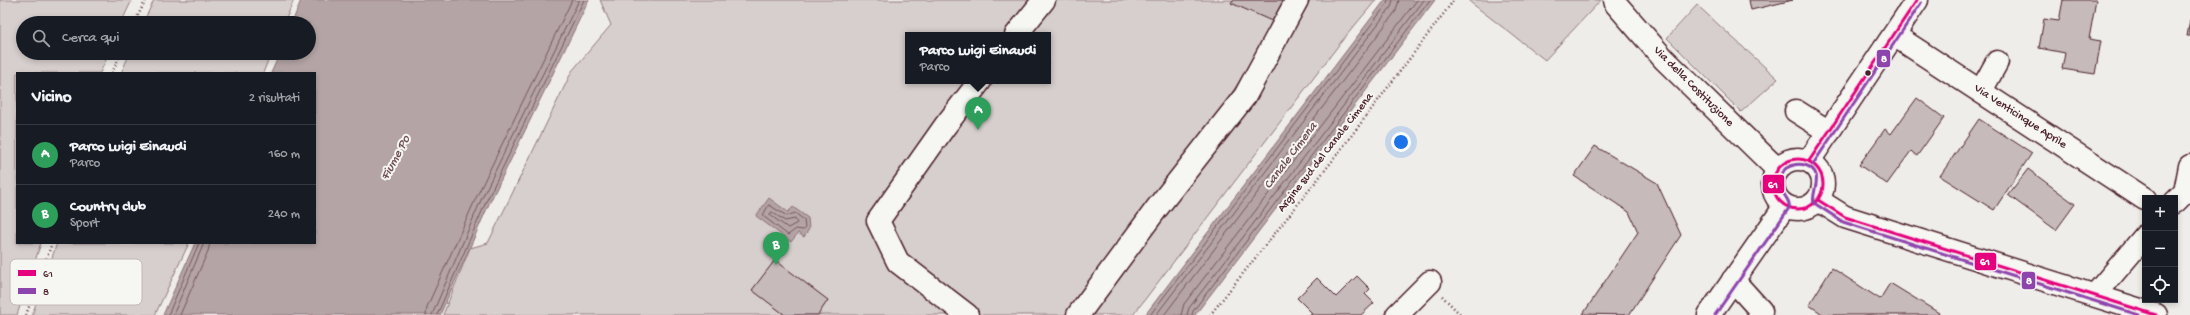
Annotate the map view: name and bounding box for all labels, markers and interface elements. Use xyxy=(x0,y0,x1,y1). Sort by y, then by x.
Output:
search box xyxy=(16,16,316,60)
icon: search xyxy=(30,27,52,49)
text: Cerca qui xyxy=(62,29,119,47)
popup xyxy=(905,32,1051,84)
text: Parco Luigi Einaudi xyxy=(920,42,1036,60)
street label: Via della Costituzione xyxy=(1649,43,1737,131)
line badge: 8 xyxy=(1876,49,1891,68)
text: 8 xyxy=(1881,54,1887,66)
text: Parco xyxy=(920,60,950,75)
unlabelled marker xyxy=(1863,68,1873,78)
street label: Via Venticinque Aprile xyxy=(1970,81,2070,153)
text: Vicino xyxy=(32,88,72,108)
street label: Argine sud del Canale Cimena xyxy=(1275,90,1377,216)
text: 2 risultati xyxy=(249,91,300,106)
pin: A xyxy=(965,97,991,130)
water label: Canale Cimena xyxy=(1261,120,1321,192)
water label: Fiume Po xyxy=(378,132,415,183)
your location xyxy=(1391,132,1411,152)
text: Parco Luigi Einaudi xyxy=(70,138,187,156)
text: A xyxy=(41,147,49,162)
text: 160 m xyxy=(268,147,300,162)
text: Parco xyxy=(70,156,100,171)
line badge: 61 xyxy=(1762,174,1785,194)
text: 61 xyxy=(1768,180,1778,192)
map controls xyxy=(2142,195,2178,303)
button: + xyxy=(2142,195,2178,231)
text: Country club xyxy=(70,198,146,216)
text: B xyxy=(42,207,48,222)
text: 240 m xyxy=(268,207,300,222)
text: Sport xyxy=(70,216,99,231)
button: − xyxy=(2142,231,2178,267)
pin: B xyxy=(763,232,789,265)
line badge: 61 xyxy=(1974,252,1997,271)
text: 61 xyxy=(1980,257,1990,269)
legend xyxy=(10,259,142,305)
button: locate xyxy=(2142,267,2178,303)
text: 61 xyxy=(43,269,53,281)
line badge: 8 xyxy=(2021,271,2036,290)
text: 8 xyxy=(2026,276,2032,288)
text: 8 xyxy=(43,287,49,299)

